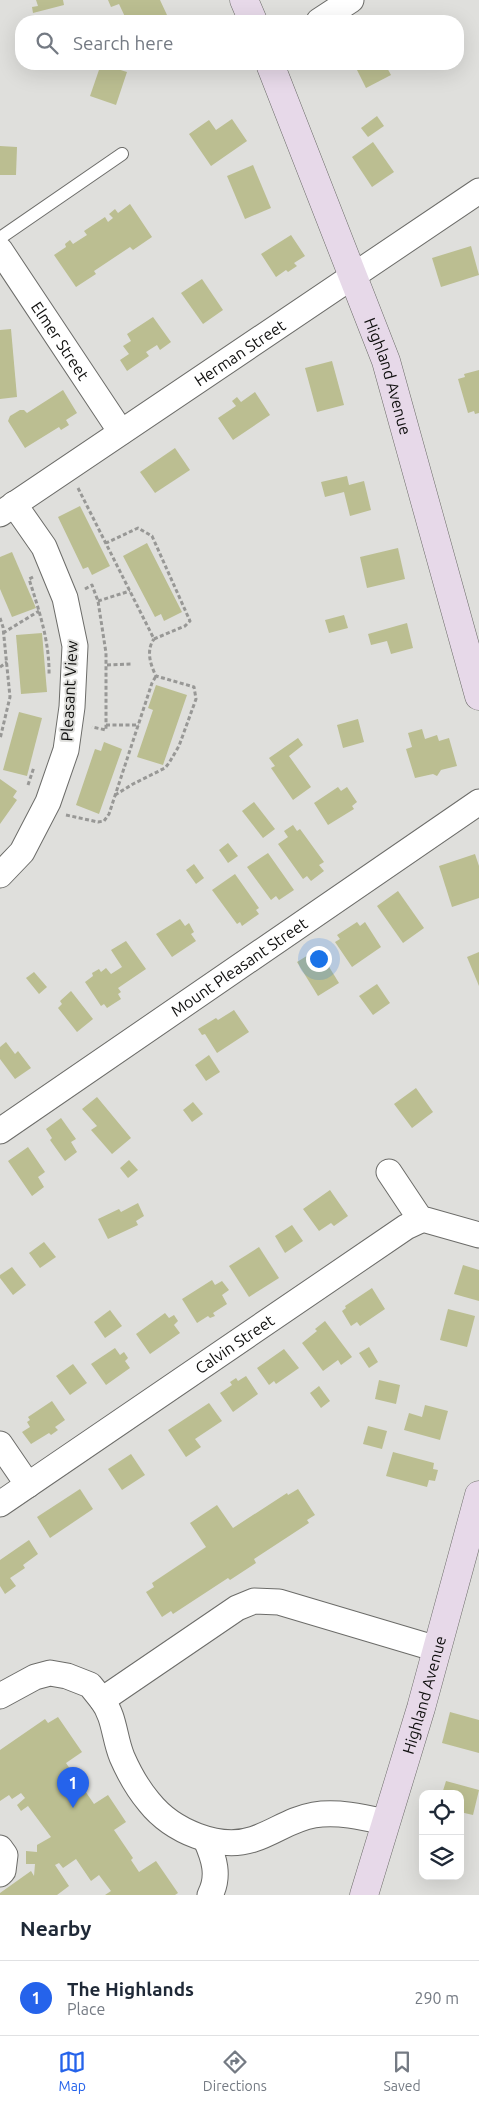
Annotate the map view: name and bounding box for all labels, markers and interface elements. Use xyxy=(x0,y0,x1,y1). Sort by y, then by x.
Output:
search box xyxy=(15,15,464,70)
icon: search xyxy=(33,29,61,57)
text: Search here xyxy=(73,32,173,54)
street label: Elmer Street xyxy=(28,298,93,384)
street label: Herman Street xyxy=(191,315,289,390)
street label: Highland Avenue xyxy=(361,315,415,437)
street label: Pleasant View xyxy=(57,640,81,742)
street label: Mount Pleasant Street xyxy=(167,913,311,1020)
your location xyxy=(306,946,332,972)
street label: Calvin Street xyxy=(192,1310,278,1377)
street label: Highland Avenue xyxy=(399,1634,449,1756)
pin: 1 xyxy=(57,1767,89,1808)
map controls xyxy=(419,1790,464,1880)
button: locate xyxy=(419,1790,464,1835)
button: layers xyxy=(419,1835,464,1880)
text: Nearby xyxy=(20,1916,91,1940)
text: The Highlands xyxy=(67,1978,194,2000)
text: 1 xyxy=(31,1989,41,2007)
text: 290 m xyxy=(414,1989,459,2007)
text: Place xyxy=(67,2000,105,2018)
tab: Map xyxy=(58,2048,86,2094)
tab: Directions xyxy=(203,2048,267,2094)
tab: Saved xyxy=(383,2048,421,2094)

